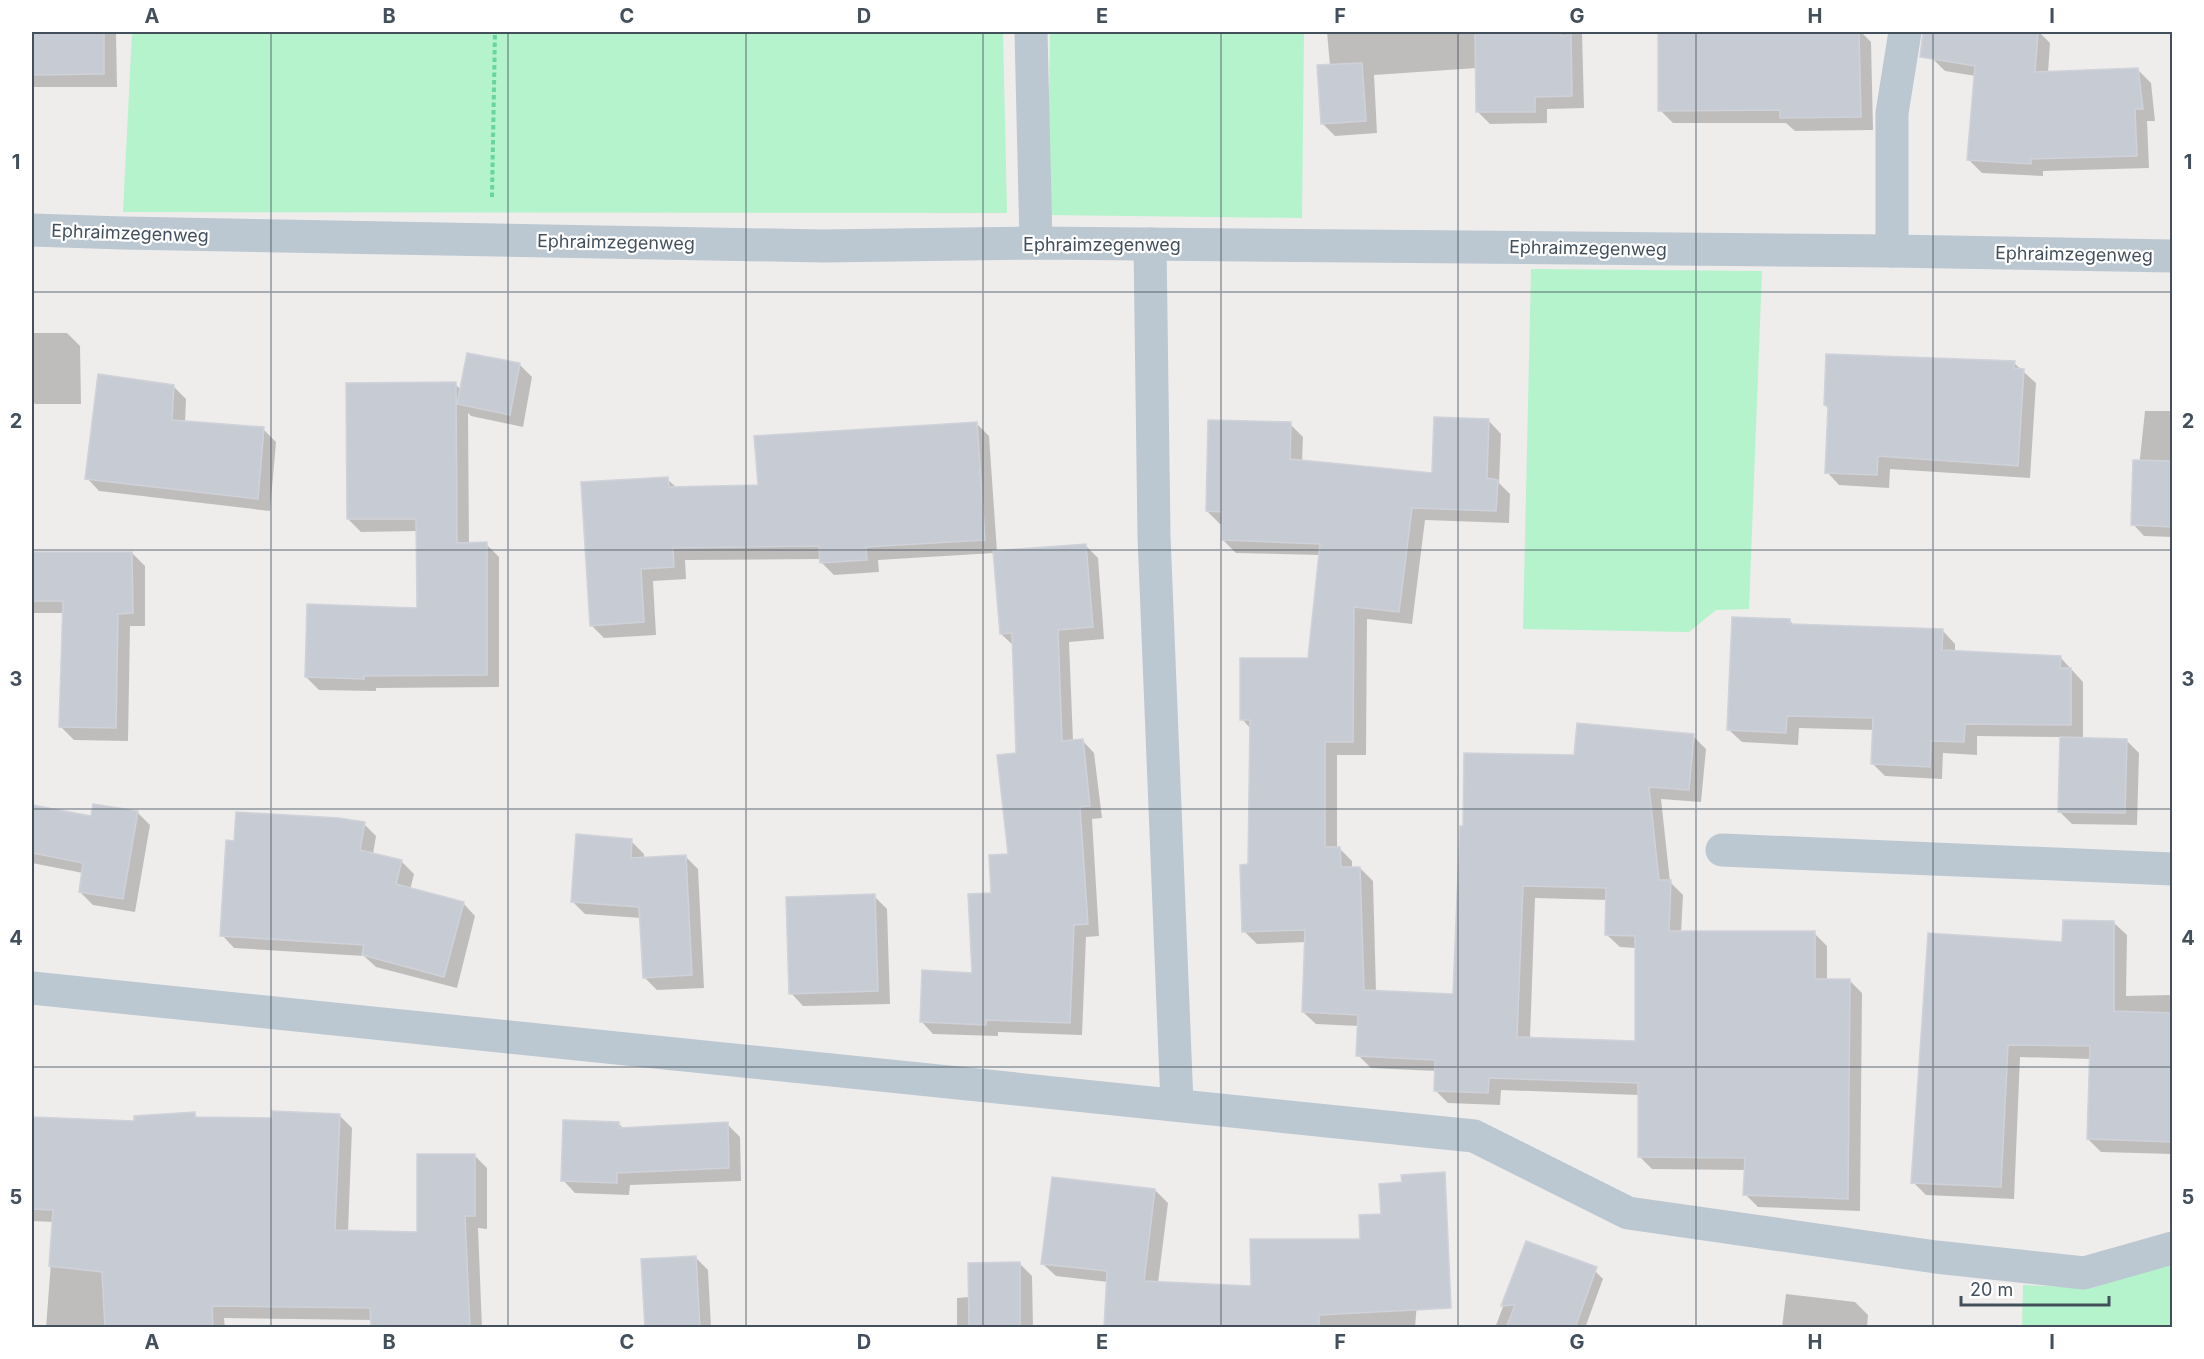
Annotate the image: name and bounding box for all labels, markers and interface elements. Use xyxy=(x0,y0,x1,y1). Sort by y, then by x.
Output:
text: A xyxy=(145,4,160,28)
text: B xyxy=(382,4,396,28)
text: C xyxy=(620,4,634,28)
text: D xyxy=(857,4,871,28)
text: E xyxy=(1096,4,1108,28)
text: F xyxy=(1334,4,1346,28)
text: G xyxy=(1569,4,1585,28)
text: H xyxy=(1808,4,1822,28)
text: I xyxy=(2049,4,2055,28)
text: 1 xyxy=(12,150,20,174)
text: 1 xyxy=(2184,150,2192,174)
street label: Ephraimzegenweg xyxy=(51,220,209,246)
street label: Ephraimzegenweg xyxy=(537,230,695,254)
street label: Ephraimzegenweg xyxy=(1023,234,1181,255)
street label: Ephraimzegenweg xyxy=(1509,236,1667,260)
street label: Ephraimzegenweg xyxy=(1995,242,2153,266)
text: 2 xyxy=(10,409,22,433)
text: 2 xyxy=(2182,409,2194,433)
text: 3 xyxy=(10,667,22,691)
text: 3 xyxy=(2182,667,2194,691)
text: 4 xyxy=(9,926,23,950)
text: 4 xyxy=(2181,926,2195,950)
text: 5 xyxy=(10,1185,22,1209)
text: 5 xyxy=(2182,1185,2194,1209)
scale bar xyxy=(1961,1269,2110,1307)
text: 20 m xyxy=(1970,1279,2013,1300)
text: A xyxy=(145,1330,160,1354)
text: B xyxy=(382,1330,396,1354)
text: C xyxy=(620,1330,634,1354)
text: D xyxy=(857,1330,871,1354)
text: E xyxy=(1096,1330,1108,1354)
text: F xyxy=(1334,1330,1346,1354)
text: G xyxy=(1569,1330,1585,1354)
text: H xyxy=(1808,1330,1822,1354)
text: I xyxy=(2049,1330,2055,1354)

